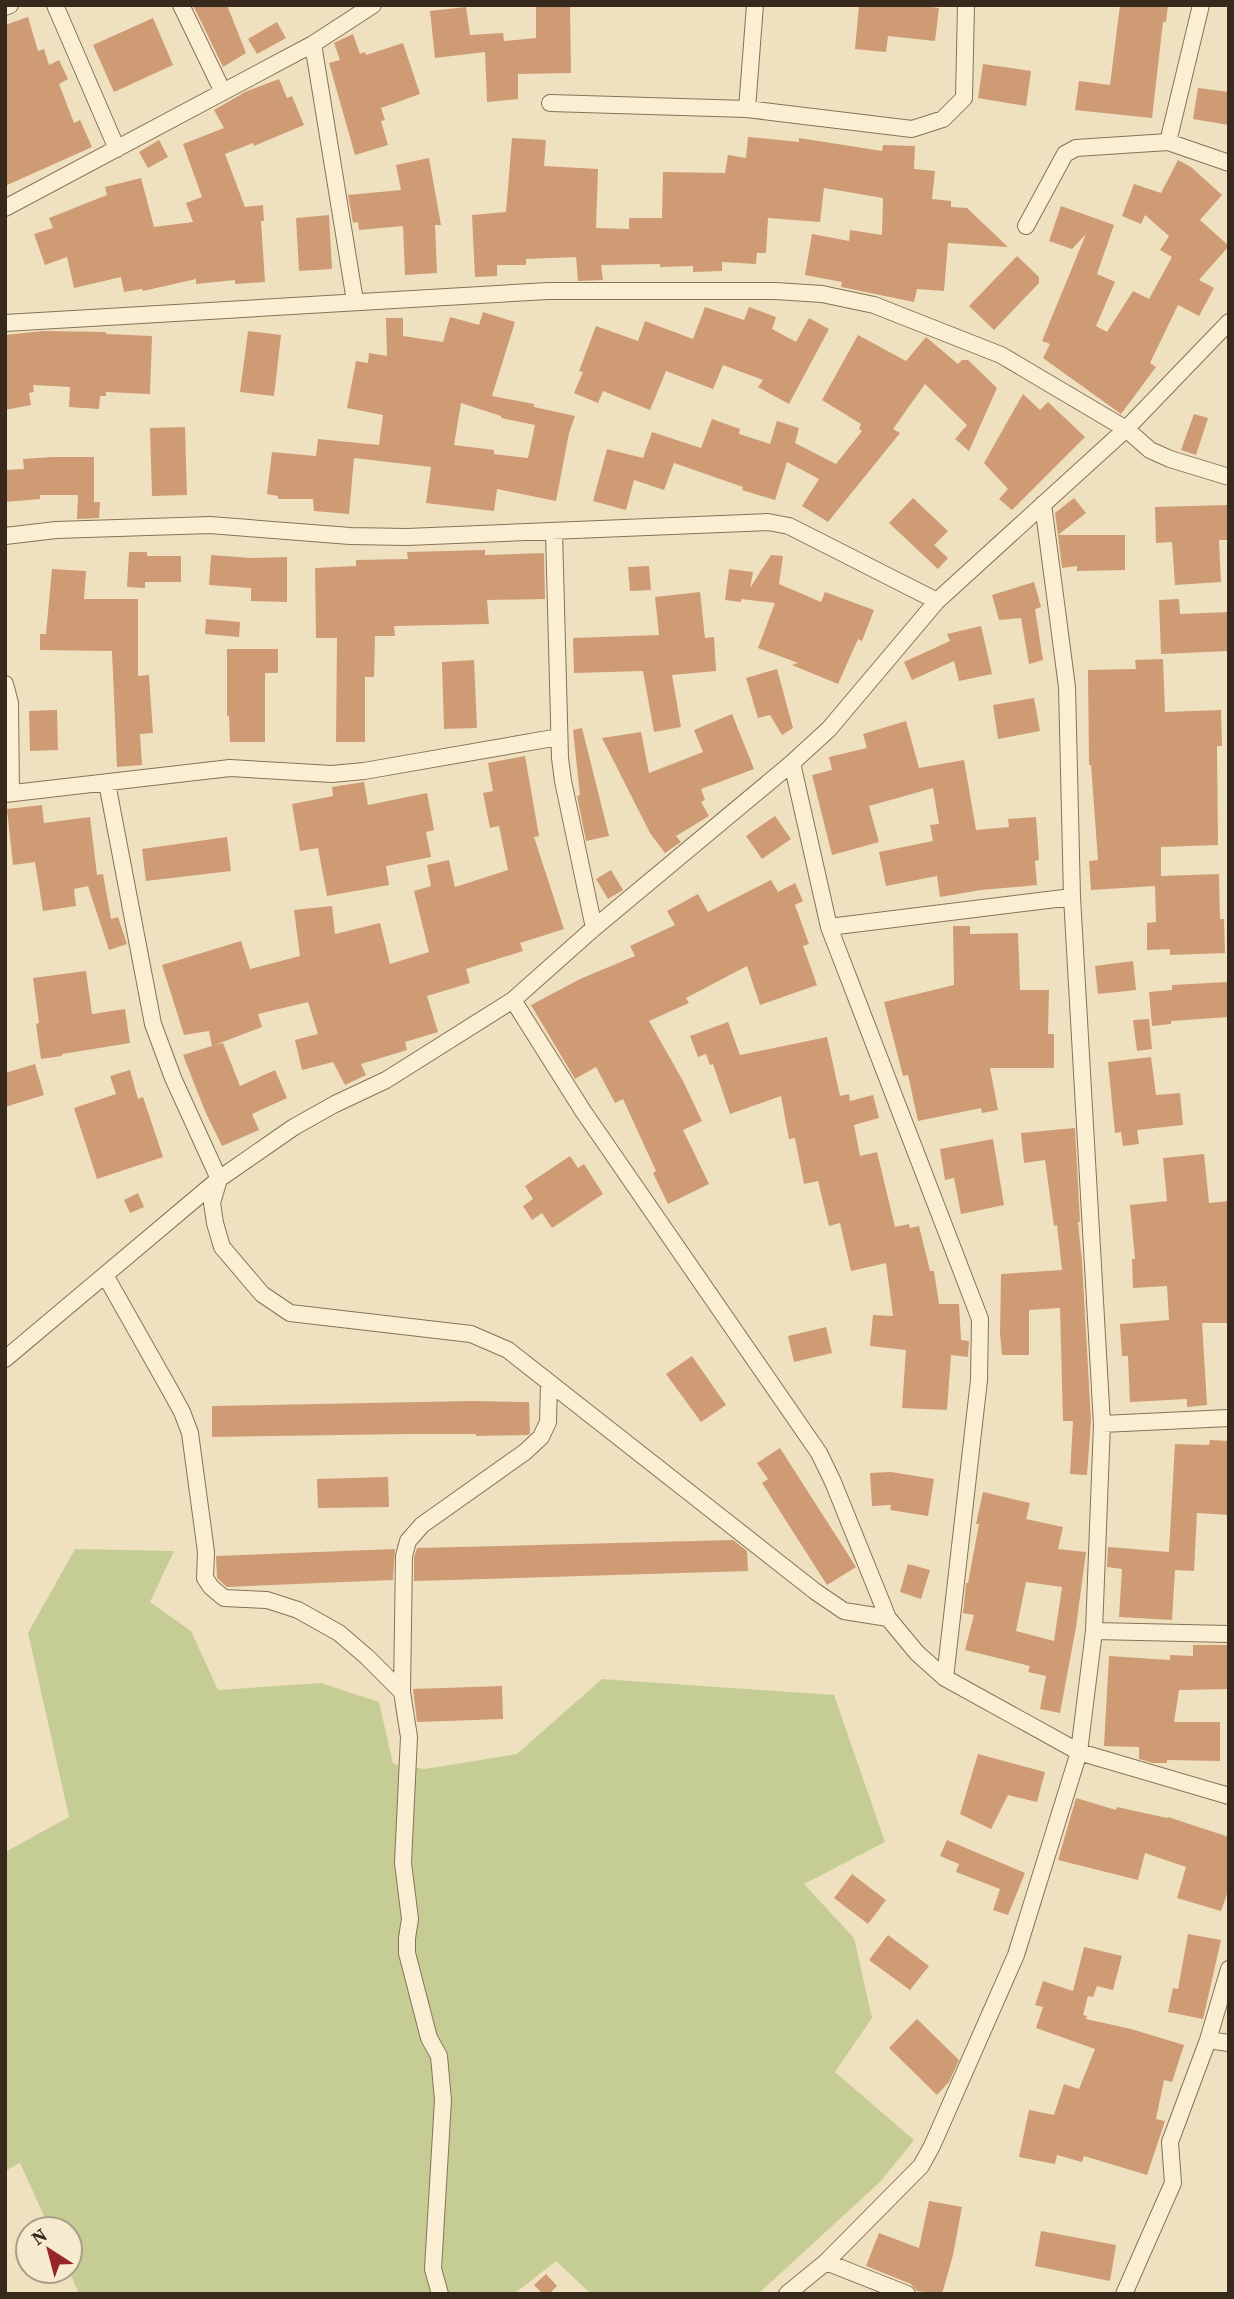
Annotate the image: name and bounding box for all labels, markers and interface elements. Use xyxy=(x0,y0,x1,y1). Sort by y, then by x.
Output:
north arrow xyxy=(14,2215,84,2285)
text: N xyxy=(26,2222,52,2251)

